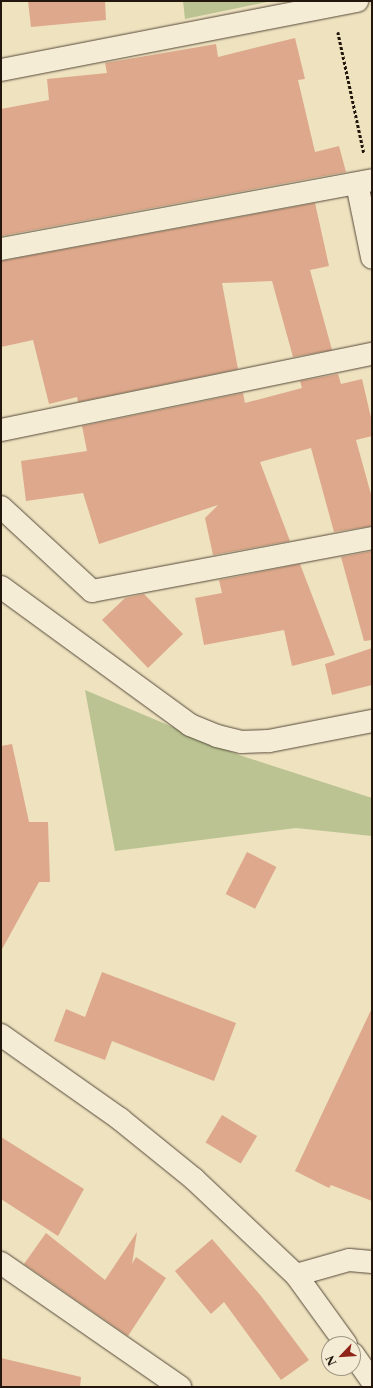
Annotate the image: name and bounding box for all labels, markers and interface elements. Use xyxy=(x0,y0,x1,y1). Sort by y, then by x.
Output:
north arrow xyxy=(321,1336,361,1376)
text: N xyxy=(323,1353,339,1368)

